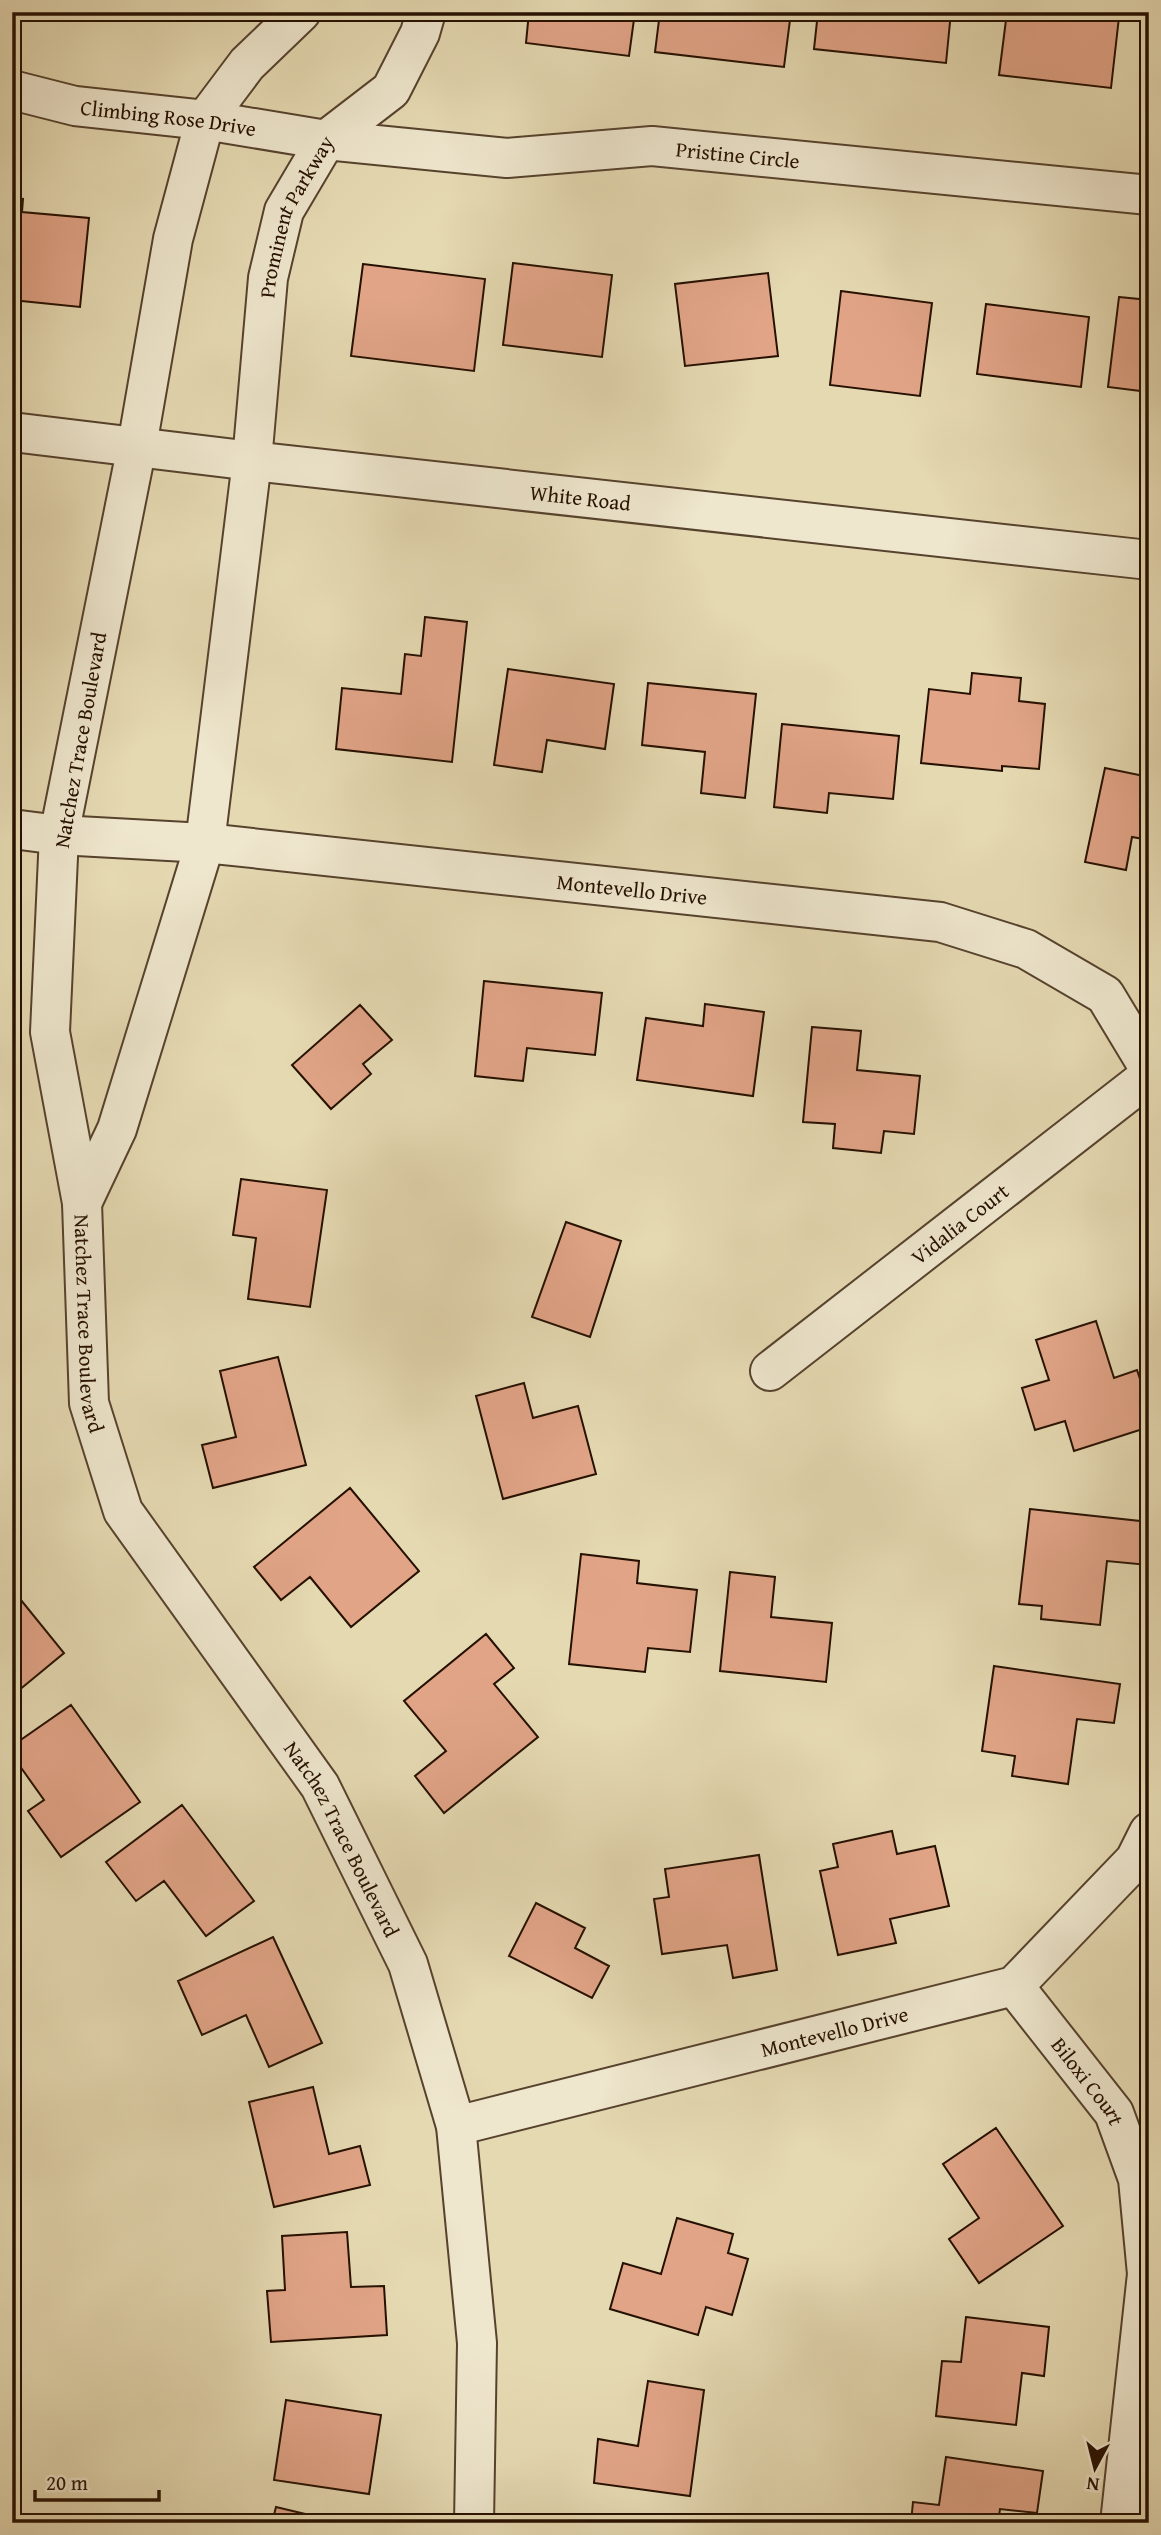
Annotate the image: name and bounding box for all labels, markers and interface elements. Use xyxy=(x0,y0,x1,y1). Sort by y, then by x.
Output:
street label: Climbing Rose Drive xyxy=(79,91,259,144)
street label: Prominent Parkway xyxy=(251,129,341,299)
street label: Pristine Circle xyxy=(674,133,801,176)
street label: White Road xyxy=(528,476,633,518)
street label: Natchez Trace Boulevard xyxy=(46,629,114,850)
street label: Montevello Drive xyxy=(555,865,709,912)
street label: Vidalia Court xyxy=(904,1175,1015,1272)
street label: Natchez Trace Boulevard xyxy=(67,1214,113,1437)
street label: Natchez Trace Boulevard xyxy=(277,1734,408,1943)
street label: Montevello Drive xyxy=(757,1998,911,2065)
street label: Biloxi Court xyxy=(1044,2030,1133,2130)
north arrow xyxy=(1060,2434,1130,2504)
scale bar xyxy=(35,2458,159,2502)
text: 20 m xyxy=(46,2467,88,2498)
text: N xyxy=(1085,2470,1101,2500)

